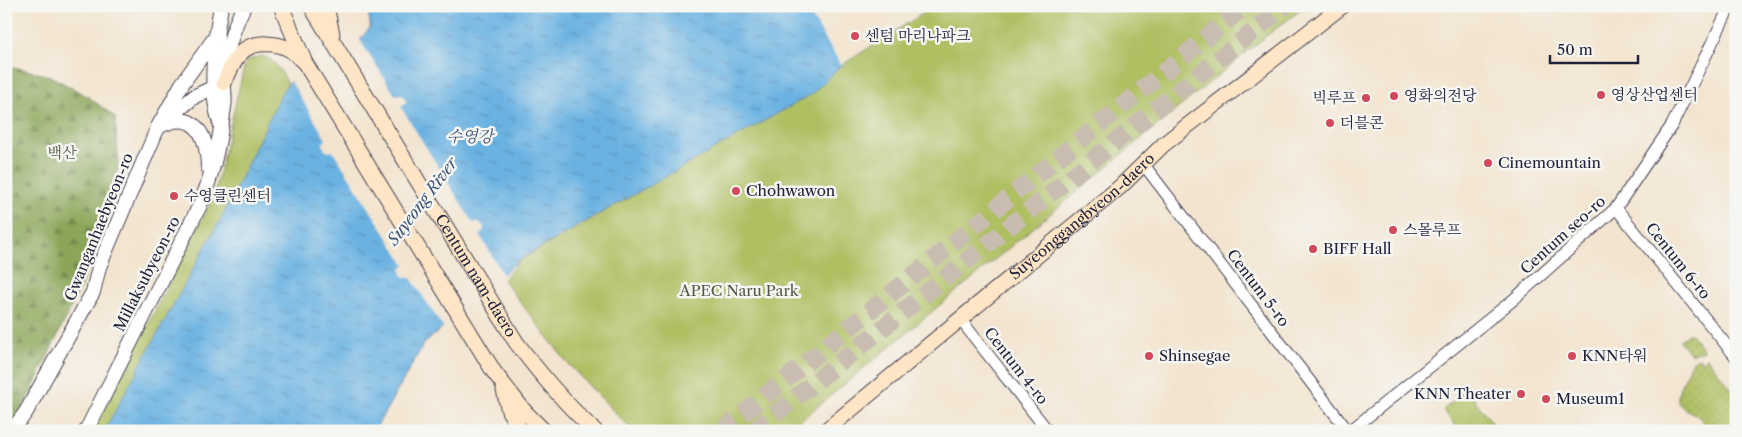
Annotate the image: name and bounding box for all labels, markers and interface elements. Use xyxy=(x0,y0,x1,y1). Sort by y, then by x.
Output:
place label: 센텀 마리나파크 xyxy=(865,26,971,45)
marker: 센텀 마리나파크 xyxy=(849,30,861,42)
scale bar xyxy=(1550,32,1637,64)
text: 50 m xyxy=(1557,40,1593,59)
place label: 영상산업센터 xyxy=(1611,85,1698,104)
place label: 영화의전당 xyxy=(1404,86,1477,105)
place label: 빅루프 xyxy=(1313,88,1356,107)
marker: 영상산업센터 xyxy=(1595,89,1607,101)
marker: 영화의전당 xyxy=(1388,90,1400,102)
marker: 빅루프 xyxy=(1360,92,1372,104)
place label: 더블콘 xyxy=(1340,113,1384,132)
marker: 더블콘 xyxy=(1324,117,1336,129)
water label: 수영강 xyxy=(447,126,496,146)
park label: 백산 xyxy=(48,143,77,162)
street label: Suyeonggangbyeon-daero xyxy=(1005,148,1158,283)
street label: Gwanganhaebyeon-ro xyxy=(60,150,137,304)
water label: Suyeong River xyxy=(382,152,462,250)
place label: Cinemountain xyxy=(1498,153,1601,172)
marker: Cinemountain xyxy=(1482,157,1494,169)
place label: Chohwawon xyxy=(746,181,836,200)
marker: Chohwawon xyxy=(730,185,742,197)
place label: 수영클린센터 xyxy=(184,186,271,205)
marker: 수영클린센터 xyxy=(168,190,180,202)
street label: Centum seo-ro xyxy=(1516,191,1609,278)
street label: Centum nam-daero xyxy=(431,210,521,341)
street label: Millaksubyeon-ro xyxy=(109,213,184,335)
street label: Centum 6-ro xyxy=(1642,219,1715,303)
place label: 스몰루프 xyxy=(1403,220,1461,239)
marker: 스몰루프 xyxy=(1387,224,1399,236)
place label: BIFF Hall xyxy=(1323,239,1392,258)
marker: BIFF Hall xyxy=(1307,243,1319,255)
street label: Centum 5-ro xyxy=(1223,245,1294,330)
park label: APEC Naru Park xyxy=(679,281,800,300)
street label: Centum 4-ro xyxy=(980,323,1052,408)
place label: Shinsegae xyxy=(1159,346,1230,365)
place label: KNN타워 xyxy=(1582,346,1647,365)
marker: Shinsegae xyxy=(1143,350,1155,362)
marker: KNN타워 xyxy=(1566,350,1578,362)
place label: KNN Theater xyxy=(1414,384,1512,403)
marker: KNN Theater xyxy=(1515,388,1527,400)
place label: Museum1 xyxy=(1556,389,1625,408)
marker: Museum1 xyxy=(1540,393,1552,405)

